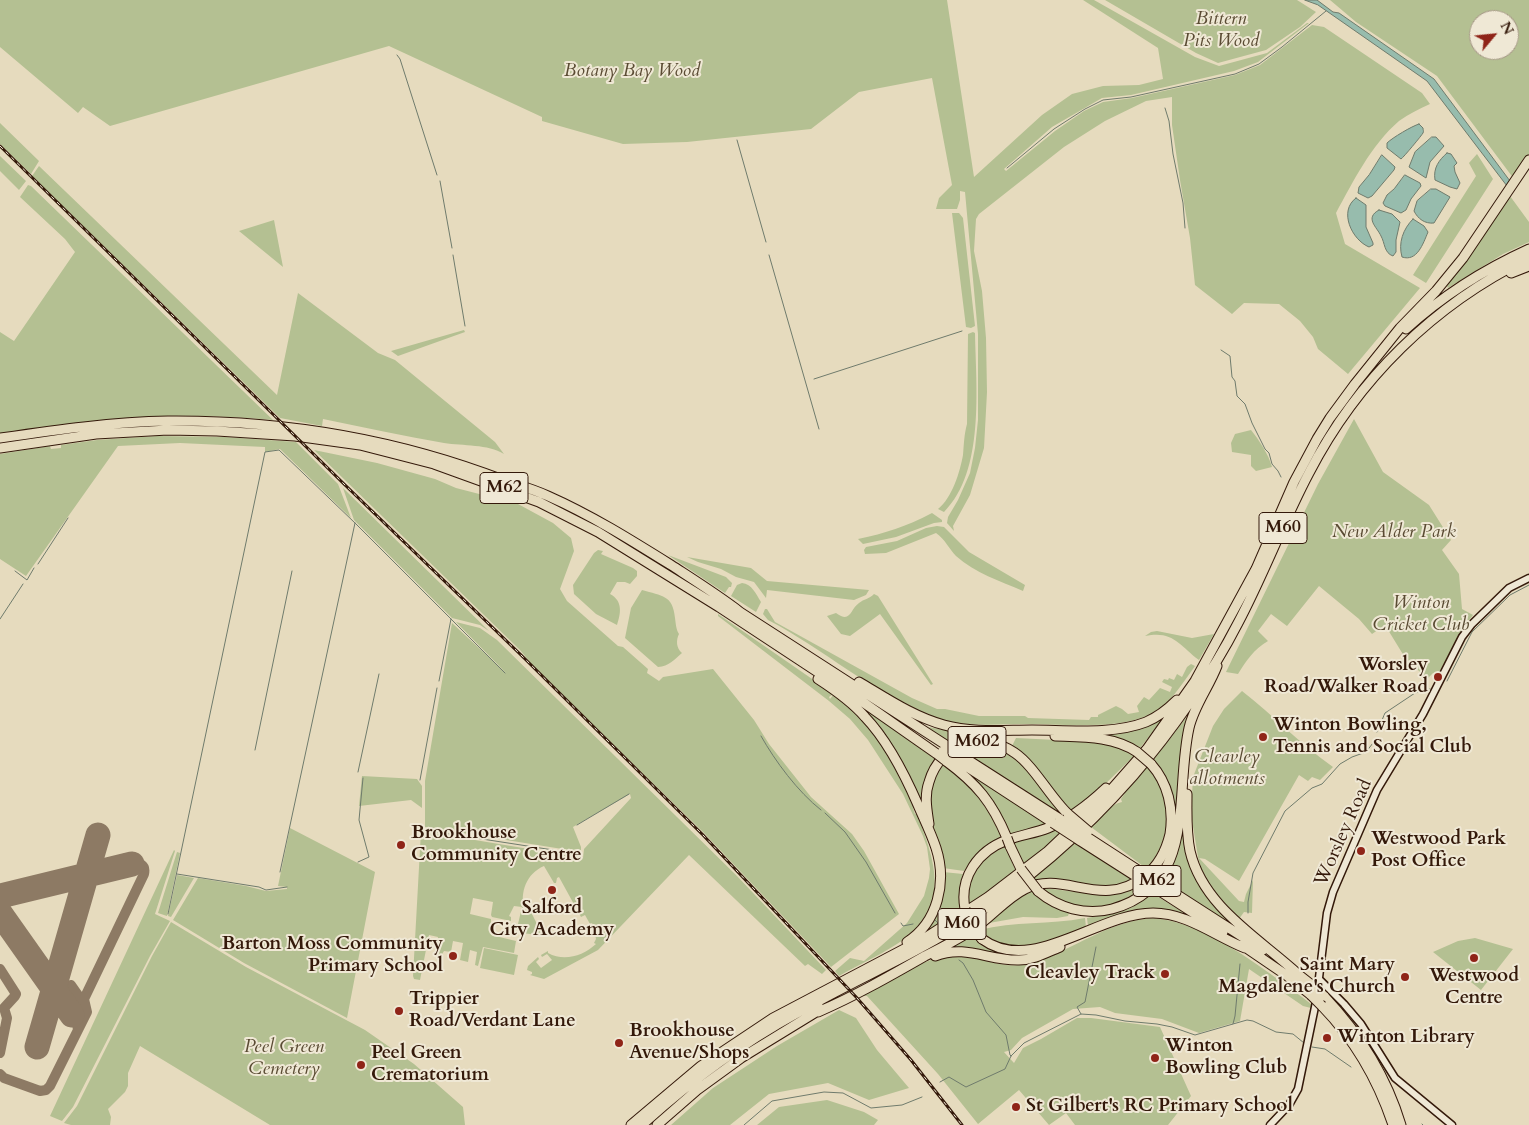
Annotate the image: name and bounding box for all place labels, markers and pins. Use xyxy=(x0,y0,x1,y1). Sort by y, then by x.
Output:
place label: Worsley Road/Walker Road xyxy=(1264,655,1428,699)
marker: Worsley Road/Walker Road xyxy=(1432,671,1444,683)
place label: Winton Bowling, Tennis and Social Club xyxy=(1273,715,1472,759)
marker: Winton Bowling, Tennis and Social Club xyxy=(1257,731,1269,743)
place label: Brookhouse Community Centre xyxy=(411,823,582,867)
place label: Westwood Park Post Office xyxy=(1371,829,1506,873)
marker: Brookhouse Community Centre xyxy=(395,839,407,851)
marker: Westwood Park Post Office xyxy=(1355,845,1367,857)
marker: Salford City Academy xyxy=(546,884,558,896)
place label: Salford City Academy xyxy=(490,898,614,942)
place label: Barton Moss Community Primary School xyxy=(222,934,443,978)
marker: Barton Moss Community Primary School xyxy=(447,950,459,962)
marker: Westwood Centre xyxy=(1468,952,1480,964)
place label: Saint Mary Magdalene's Church xyxy=(1218,955,1395,999)
place label: Cleavley Track xyxy=(1025,963,1155,985)
place label: Westwood Centre xyxy=(1429,966,1519,1010)
marker: Cleavley Track xyxy=(1159,968,1171,980)
marker: Saint Mary Magdalene's Church xyxy=(1399,971,1411,983)
place label: Trippier Road/Verdant Lane xyxy=(409,989,576,1033)
marker: Trippier Road/Verdant Lane xyxy=(393,1005,405,1017)
place label: Brookhouse Avenue/Shops xyxy=(629,1021,749,1065)
place label: Winton Library xyxy=(1337,1027,1475,1049)
marker: Winton Library xyxy=(1321,1032,1333,1044)
place label: Winton Bowling Club xyxy=(1165,1036,1287,1080)
marker: Brookhouse Avenue/Shops xyxy=(613,1037,625,1049)
place label: Peel Green Crematorium xyxy=(371,1043,489,1087)
marker: Winton Bowling Club xyxy=(1149,1052,1161,1064)
marker: Peel Green Crematorium xyxy=(355,1059,367,1071)
place label: St Gilbert's RC Primary School xyxy=(1026,1096,1293,1118)
marker: St Gilbert's RC Primary School xyxy=(1010,1101,1022,1113)

